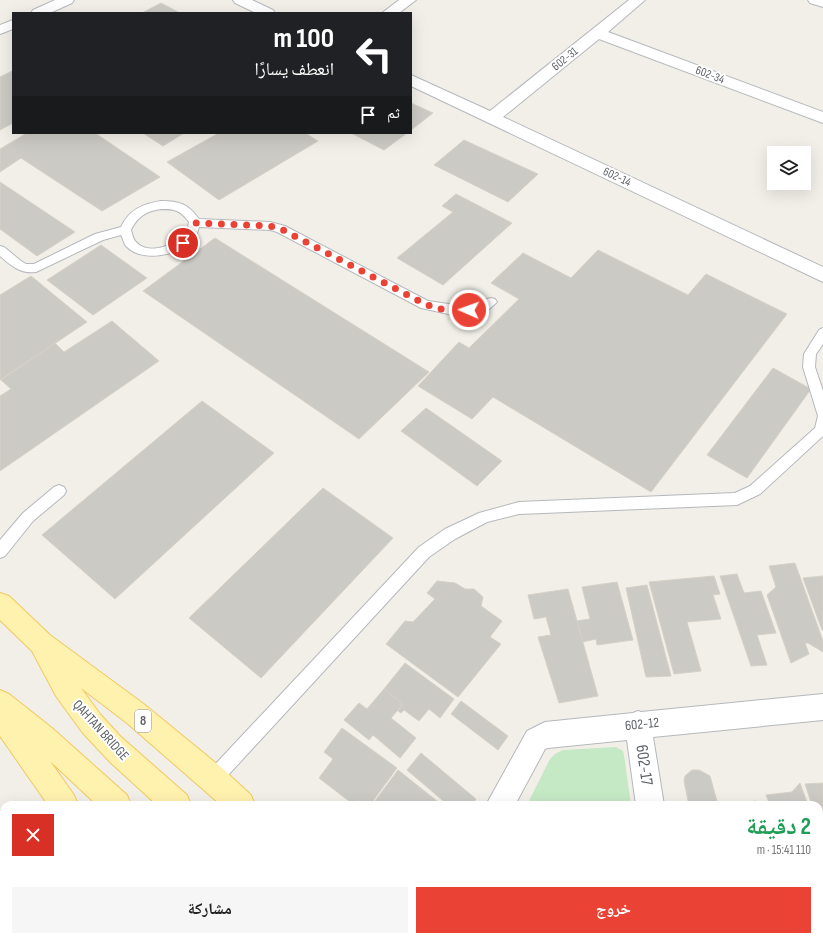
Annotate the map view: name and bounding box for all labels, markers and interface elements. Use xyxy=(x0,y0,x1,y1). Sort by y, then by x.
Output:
text: 100 m xyxy=(273,22,334,55)
icon: left xyxy=(348,28,400,80)
street label: 602-31 xyxy=(549,43,582,74)
text: انعطف يسارًا xyxy=(255,59,334,80)
street label: 602-34 xyxy=(693,63,727,87)
icon: arrive xyxy=(357,104,379,126)
text: ثم xyxy=(387,104,400,123)
map controls xyxy=(767,146,811,190)
button: layers xyxy=(767,146,811,190)
street label: 602-14 xyxy=(601,164,633,190)
pin xyxy=(166,226,200,260)
icon: arrive xyxy=(172,232,194,254)
position arrow xyxy=(448,289,490,331)
street label: QAHTAN BRIDGE xyxy=(69,696,133,764)
road number: 8 xyxy=(135,710,151,732)
street label: 602-12 xyxy=(624,714,660,734)
street label: 602-17 xyxy=(631,743,657,787)
text: 2 دقيقة xyxy=(746,812,811,841)
button: close xyxy=(12,814,54,856)
text: 110 m · 15:41 xyxy=(757,842,811,858)
button: مشاركة xyxy=(12,887,408,933)
button: خروج xyxy=(416,887,811,933)

